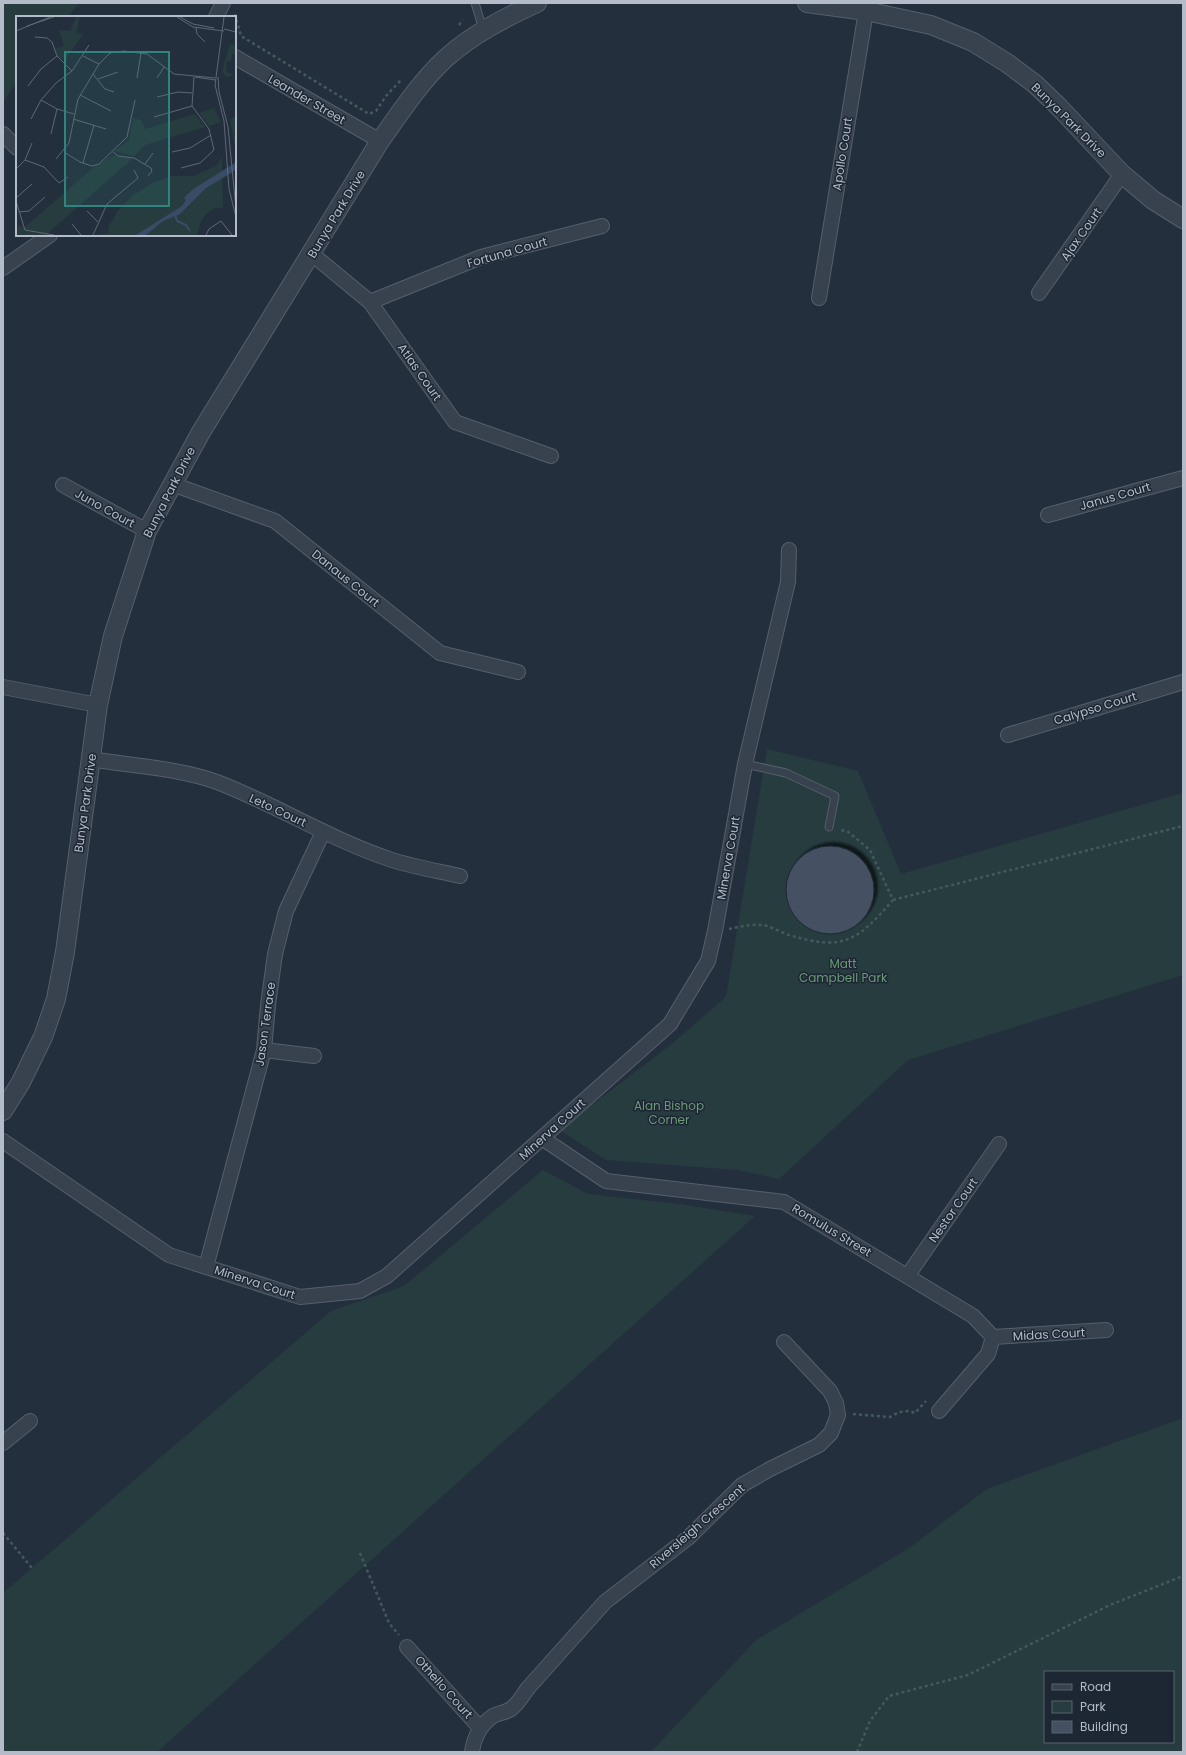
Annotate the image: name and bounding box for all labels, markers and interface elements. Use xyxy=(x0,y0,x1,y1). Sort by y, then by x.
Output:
inset map xyxy=(16,16,236,236)
street label: Leander Street xyxy=(265,70,349,128)
street label: Bunya Park Drive xyxy=(1028,79,1110,161)
street label: Apollo Court xyxy=(828,116,856,192)
street label: Bunya Park Drive xyxy=(303,167,369,261)
street label: Ajax Court xyxy=(1056,204,1106,264)
street label: Fortuna Court xyxy=(465,232,549,272)
street label: Atlas Court xyxy=(394,340,446,404)
street label: Bunya Park Drive xyxy=(139,444,199,540)
street label: Janus Court xyxy=(1078,478,1152,514)
street label: Juno Court xyxy=(72,485,138,531)
street label: Danaus Court xyxy=(308,545,384,611)
street label: Calypso Court xyxy=(1051,687,1139,729)
street label: Bunya Park Drive xyxy=(70,752,100,854)
street label: Leto Court xyxy=(247,789,309,831)
street label: Minerva Court xyxy=(712,815,744,901)
park label: Matt Campbell Park xyxy=(799,955,888,986)
street label: Jason Terrace xyxy=(251,981,279,1067)
street label: Minerva Court xyxy=(515,1094,589,1164)
park label: Alan Bishop Corner xyxy=(634,1097,704,1128)
street label: Nestor Court xyxy=(924,1174,982,1246)
street label: Romulus Street xyxy=(789,1199,875,1261)
street label: Minerva Court xyxy=(212,1261,298,1303)
street label: Midas Court xyxy=(1012,1324,1086,1344)
street label: Riversleigh Crescent xyxy=(645,1480,749,1572)
street label: Othello Court xyxy=(411,1652,477,1722)
legend xyxy=(1044,1671,1174,1743)
text: Road xyxy=(1080,1678,1111,1695)
text: Park xyxy=(1080,1698,1107,1715)
text: Building xyxy=(1080,1718,1128,1735)

